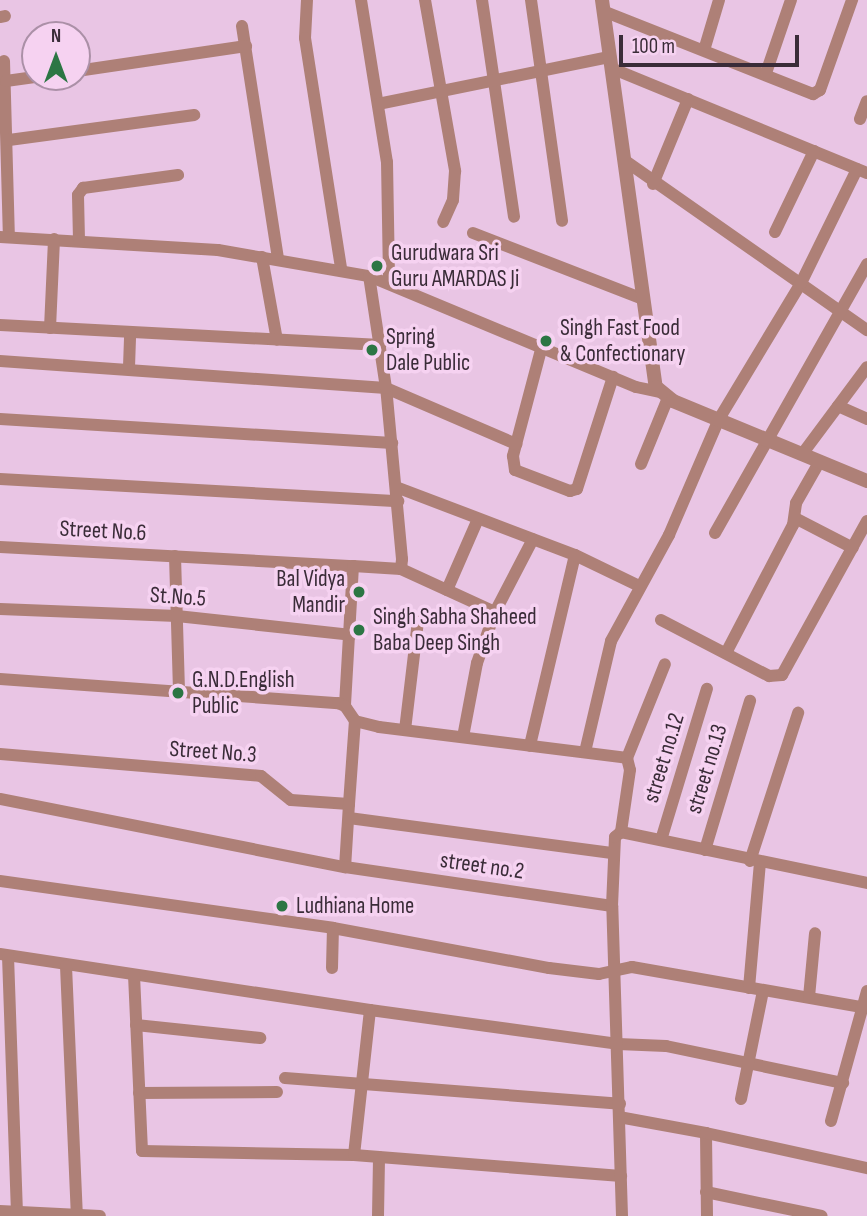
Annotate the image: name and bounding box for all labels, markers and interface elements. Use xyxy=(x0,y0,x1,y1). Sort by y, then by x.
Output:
north arrow xyxy=(21,21,91,91)
scale bar xyxy=(622,21,802,65)
text: N xyxy=(51,25,61,48)
text: 100 m xyxy=(632,34,675,59)
place label: Gurudwara Sri Guru AMARDAS Ji xyxy=(391,239,519,293)
marker: Gurudwara Sri Guru AMARDAS Ji xyxy=(369,258,385,274)
place label: Singh Fast Food & Confectionary xyxy=(560,314,685,368)
place label: Spring Dale Public xyxy=(386,323,470,377)
marker: Singh Fast Food & Confectionary xyxy=(538,333,554,349)
marker: Spring Dale Public xyxy=(364,342,380,358)
street label: Street No.6 xyxy=(59,515,147,547)
place label: Bal Vidya Mandir xyxy=(276,565,345,619)
street label: St.No.5 xyxy=(149,581,207,613)
marker: Bal Vidya Mandir xyxy=(351,584,367,600)
place label: Singh Sabha Shaheed Baba Deep Singh xyxy=(373,603,537,657)
marker: Singh Sabha Shaheed Baba Deep Singh xyxy=(351,622,367,638)
place label: G.N.D.English Public xyxy=(192,666,295,720)
marker: G.N.D.English Public xyxy=(170,685,186,701)
street label: street no.12 xyxy=(637,710,691,806)
street label: street no.13 xyxy=(680,721,734,817)
street label: Street No.3 xyxy=(169,735,257,769)
street label: street no.2 xyxy=(438,846,526,886)
place label: Ludhiana Home xyxy=(296,892,414,920)
marker: Ludhiana Home xyxy=(274,898,290,914)

